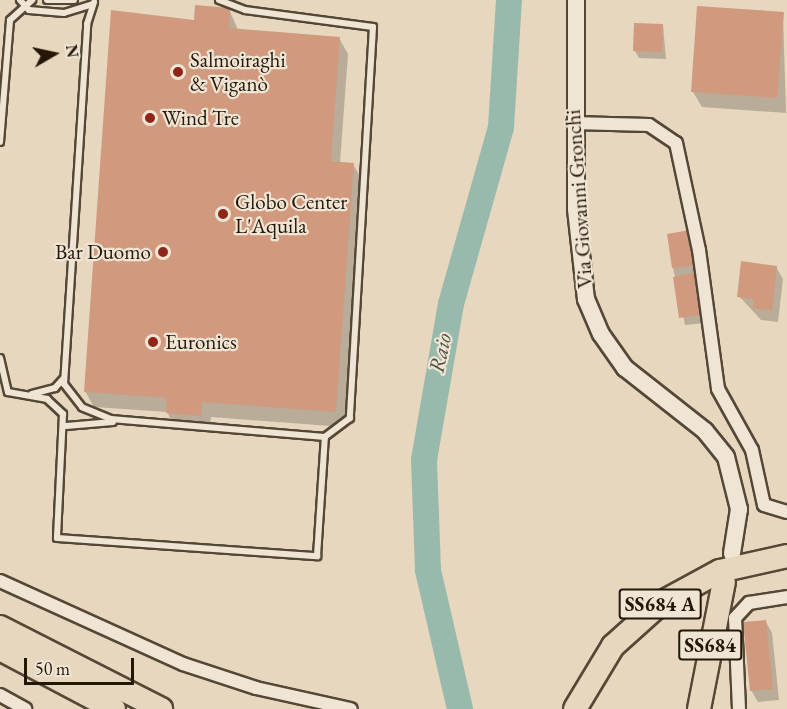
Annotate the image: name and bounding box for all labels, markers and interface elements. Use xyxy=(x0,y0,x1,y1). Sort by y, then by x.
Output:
north arrow xyxy=(24,24,84,84)
text: N xyxy=(61,43,84,59)
place label: Salmoiraghi & Viganò xyxy=(190,47,286,97)
marker: Salmoiraghi & Viganò xyxy=(171,65,185,79)
place label: Wind Tre xyxy=(162,105,239,131)
street label: Via Giovanni Gronchi xyxy=(560,109,598,289)
marker: Wind Tre xyxy=(143,111,157,125)
place label: Globo Center L'Aquila xyxy=(235,189,347,239)
marker: Globo Center L'Aquila xyxy=(216,207,230,221)
place label: Bar Duomo xyxy=(55,239,151,265)
marker: Bar Duomo xyxy=(156,245,170,259)
place label: Euronics xyxy=(165,329,237,355)
water label: Raio xyxy=(423,331,457,375)
marker: Euronics xyxy=(146,335,160,349)
road number: SS684 A xyxy=(618,587,702,621)
road number: SS684 xyxy=(677,628,743,662)
scale bar xyxy=(27,646,136,684)
text: 50 m xyxy=(35,657,70,680)

